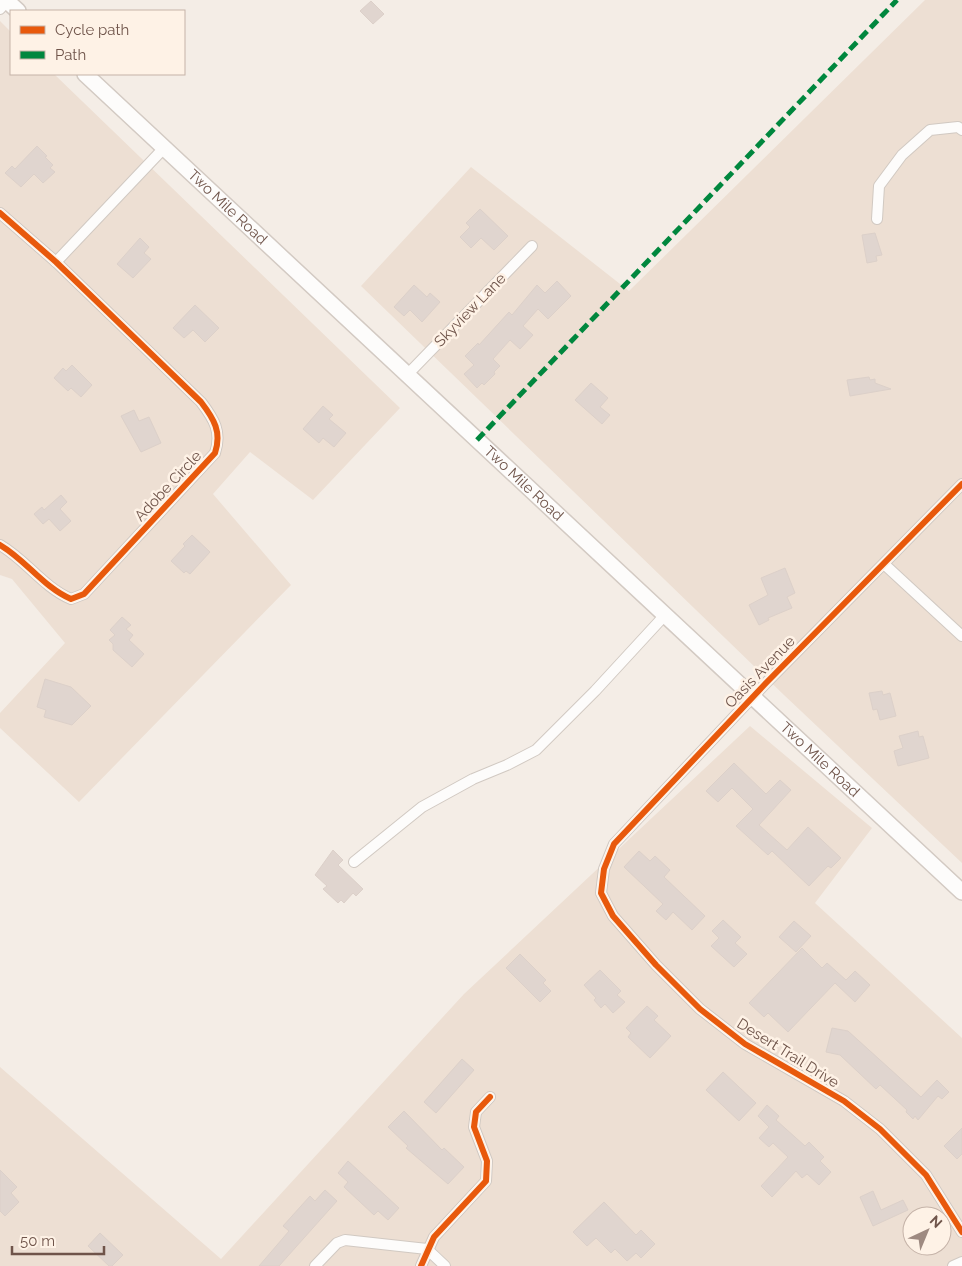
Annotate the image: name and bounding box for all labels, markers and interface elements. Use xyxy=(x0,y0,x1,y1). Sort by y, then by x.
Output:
legend xyxy=(10,10,185,75)
text: Cycle path xyxy=(55,21,129,39)
text: Path xyxy=(55,46,86,64)
street label: Two Mile Road xyxy=(184,166,271,248)
street label: Skyview Lane xyxy=(430,269,510,350)
street label: Two Mile Road xyxy=(480,442,567,525)
street label: Adobe Circle xyxy=(131,447,205,525)
street label: Oasis Avenue xyxy=(721,632,799,712)
street label: Two Mile Road xyxy=(777,718,863,801)
street label: Desert Trail Drive xyxy=(734,1014,843,1092)
north arrow xyxy=(902,1206,952,1256)
text: N xyxy=(927,1212,945,1231)
scale bar xyxy=(12,1224,105,1256)
text: 50 m xyxy=(20,1232,55,1250)

